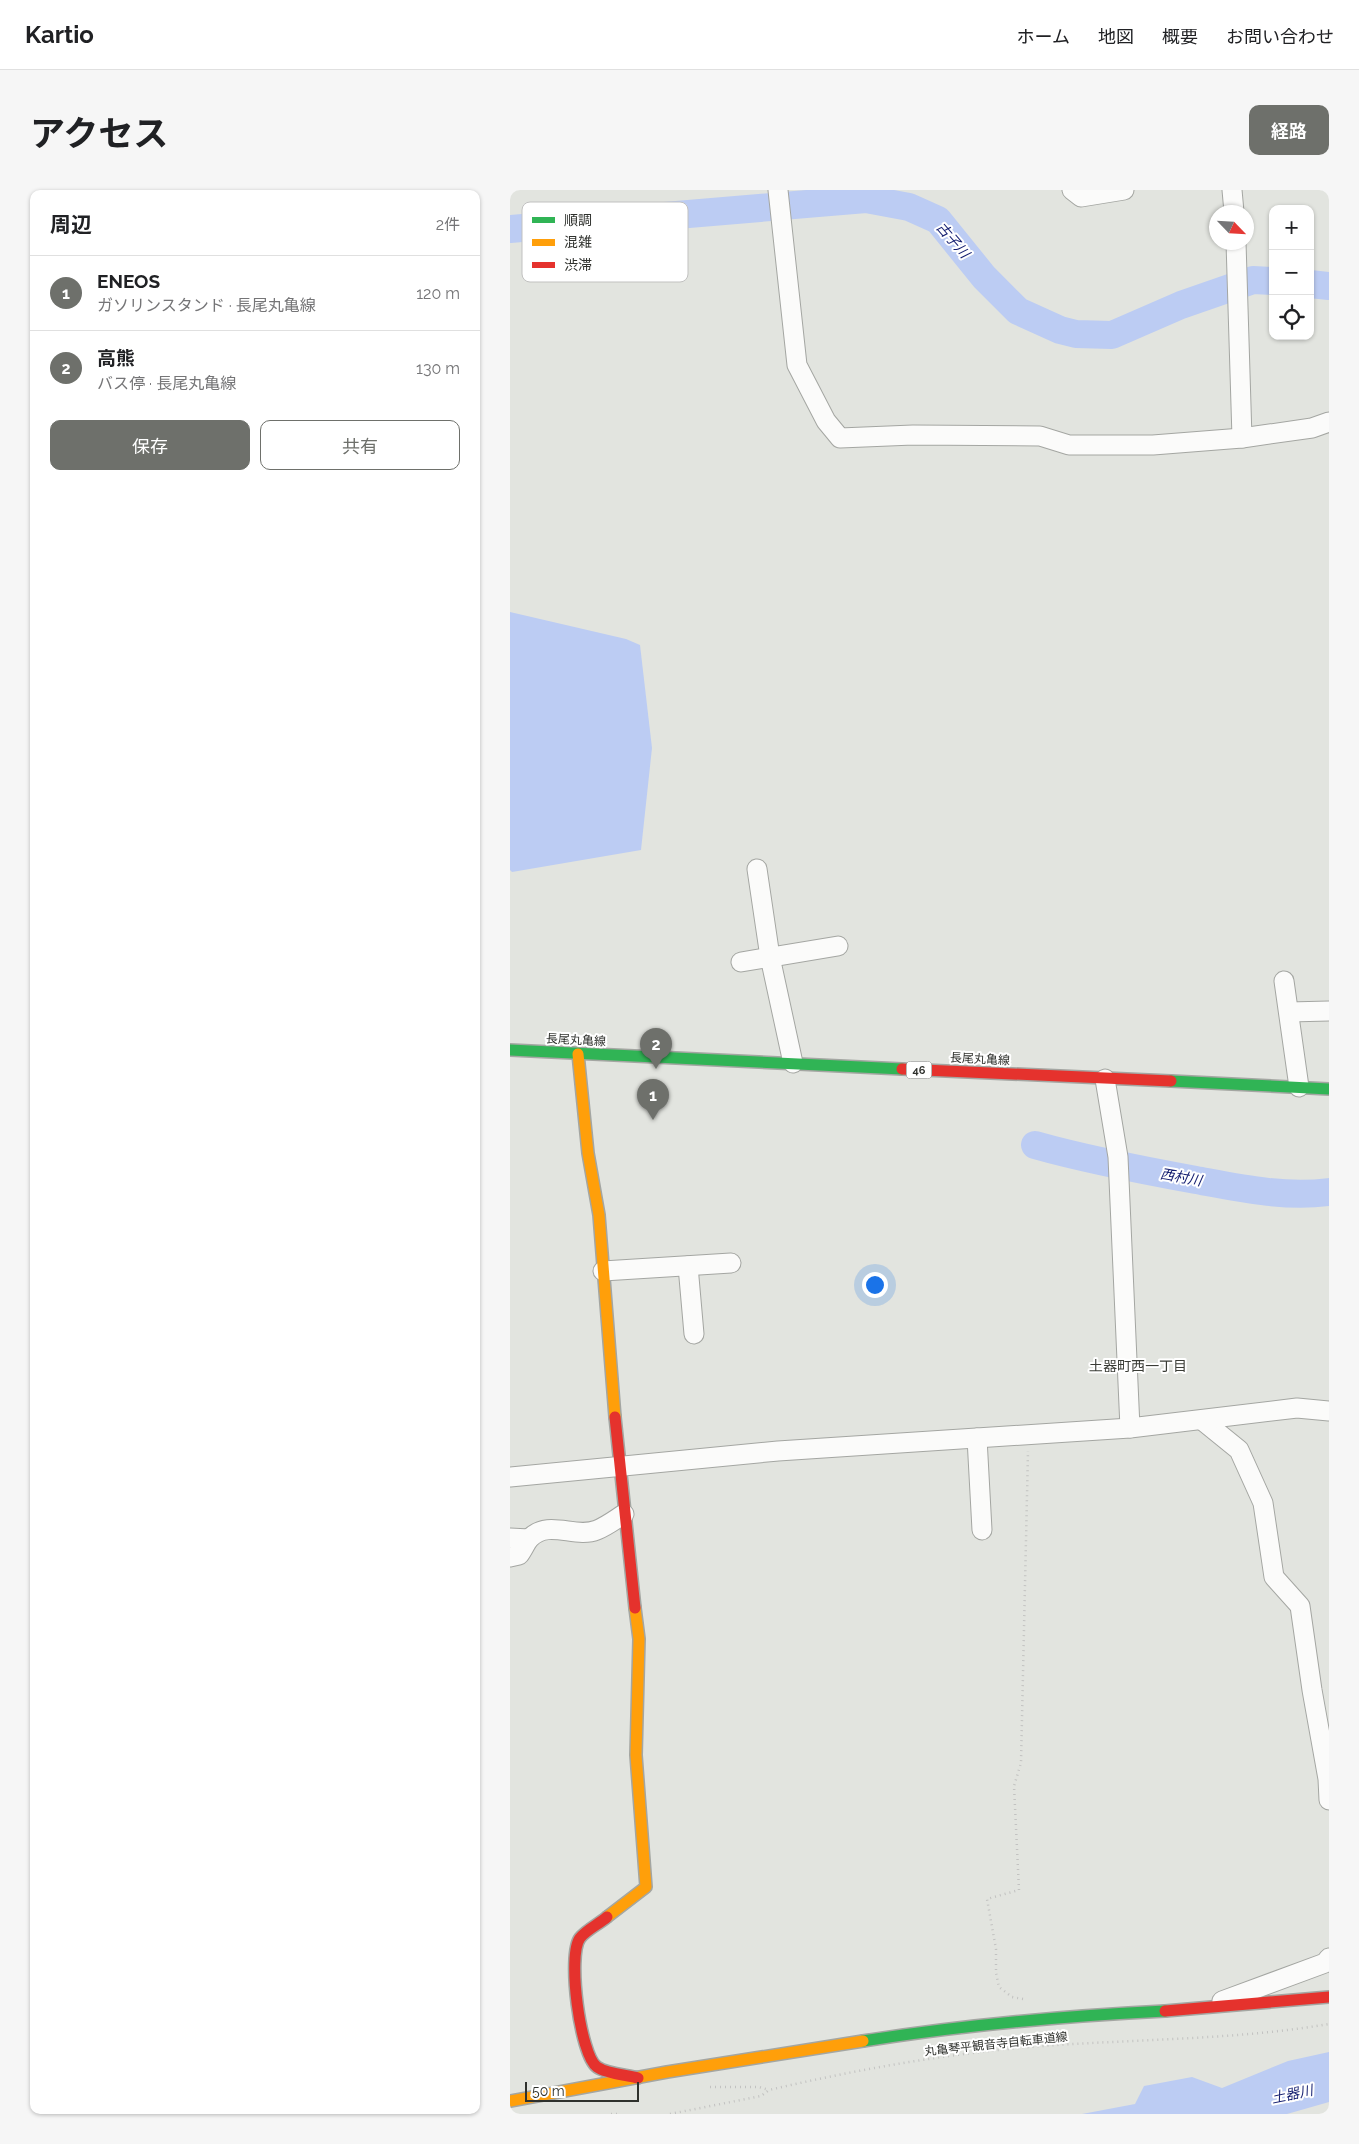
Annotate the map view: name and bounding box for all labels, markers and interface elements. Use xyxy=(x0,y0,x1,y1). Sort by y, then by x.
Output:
text: Kartio xyxy=(25,20,94,49)
text: ホーム xyxy=(1017,26,1070,47)
text: 地図 xyxy=(1098,26,1134,47)
text: 概要 xyxy=(1162,26,1198,47)
text: お問い合わせ xyxy=(1226,26,1334,47)
button: 経路 xyxy=(1249,105,1329,155)
text: アクセス xyxy=(30,113,168,154)
legend xyxy=(522,202,688,282)
north arrow xyxy=(1209,205,1254,250)
map controls xyxy=(1269,205,1314,340)
button: + xyxy=(1269,205,1314,250)
text: 周辺 xyxy=(50,212,92,237)
text: 順調 xyxy=(564,212,592,228)
text: 2件 xyxy=(436,215,460,234)
water label: 古子川 xyxy=(933,219,974,263)
text: 混雑 xyxy=(564,234,592,250)
button: − xyxy=(1269,250,1314,295)
text: 渋滞 xyxy=(564,257,592,273)
text: ENEOS xyxy=(97,270,160,292)
text: 1 xyxy=(62,284,70,303)
text: 120 m xyxy=(416,284,460,303)
button: locate xyxy=(1269,295,1314,340)
text: ガソリンスタンド · 長尾丸亀線 xyxy=(97,296,316,315)
text: 高熊 xyxy=(97,347,135,369)
text: 2 xyxy=(61,359,71,378)
text: 130 m xyxy=(416,359,460,378)
text: バス停 · 長尾丸亀線 xyxy=(97,374,236,393)
button: 保存 xyxy=(50,420,250,470)
button: 共有 xyxy=(260,420,460,470)
pin: 2 xyxy=(640,1028,672,1069)
street label: 長尾丸亀線 xyxy=(546,1031,606,1049)
street label: 長尾丸亀線 xyxy=(950,1050,1010,1068)
road number: 46 xyxy=(906,1062,932,1078)
pin: 1 xyxy=(637,1079,669,1120)
water label: 西村川 xyxy=(1159,1165,1205,1189)
your location xyxy=(862,1272,888,1298)
district label: 土器町西一丁目 xyxy=(1089,1358,1187,1374)
street label: 丸亀琴平観音寺自転車道線 xyxy=(924,2030,1068,2058)
scale bar xyxy=(525,2079,639,2102)
water label: 土器川 xyxy=(1270,2081,1316,2106)
text: 50 m xyxy=(532,2083,565,2099)

